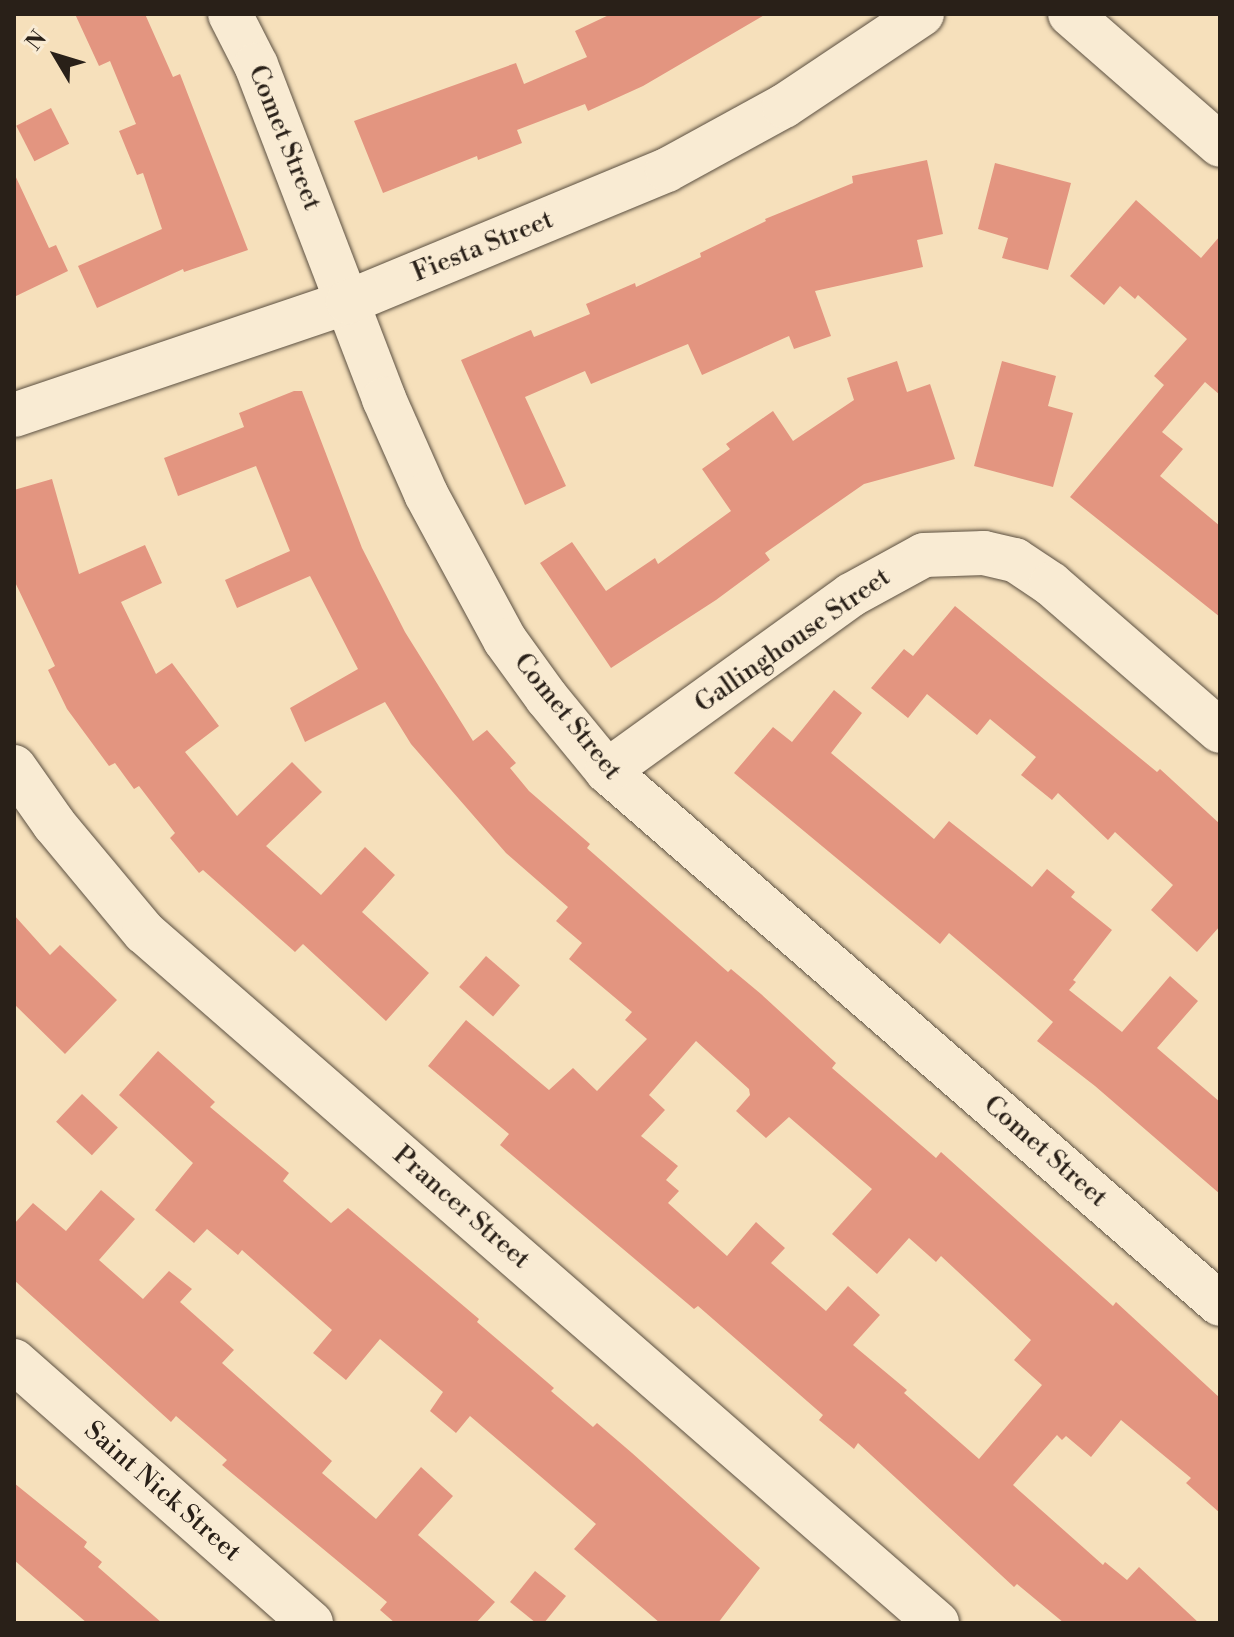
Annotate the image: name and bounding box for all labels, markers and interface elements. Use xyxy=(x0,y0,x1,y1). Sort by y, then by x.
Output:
north arrow xyxy=(16,16,96,96)
text: N xyxy=(21,26,53,56)
street label: Comet Street xyxy=(241,61,327,215)
street label: Fiesta Street xyxy=(408,205,558,289)
street label: Gallinghouse Street xyxy=(690,562,896,720)
street label: Comet Street xyxy=(507,648,627,786)
street label: Comet Street xyxy=(977,1090,1113,1214)
street label: Prancer Street xyxy=(386,1140,536,1276)
street label: Saint Nick Street xyxy=(77,1416,247,1568)

